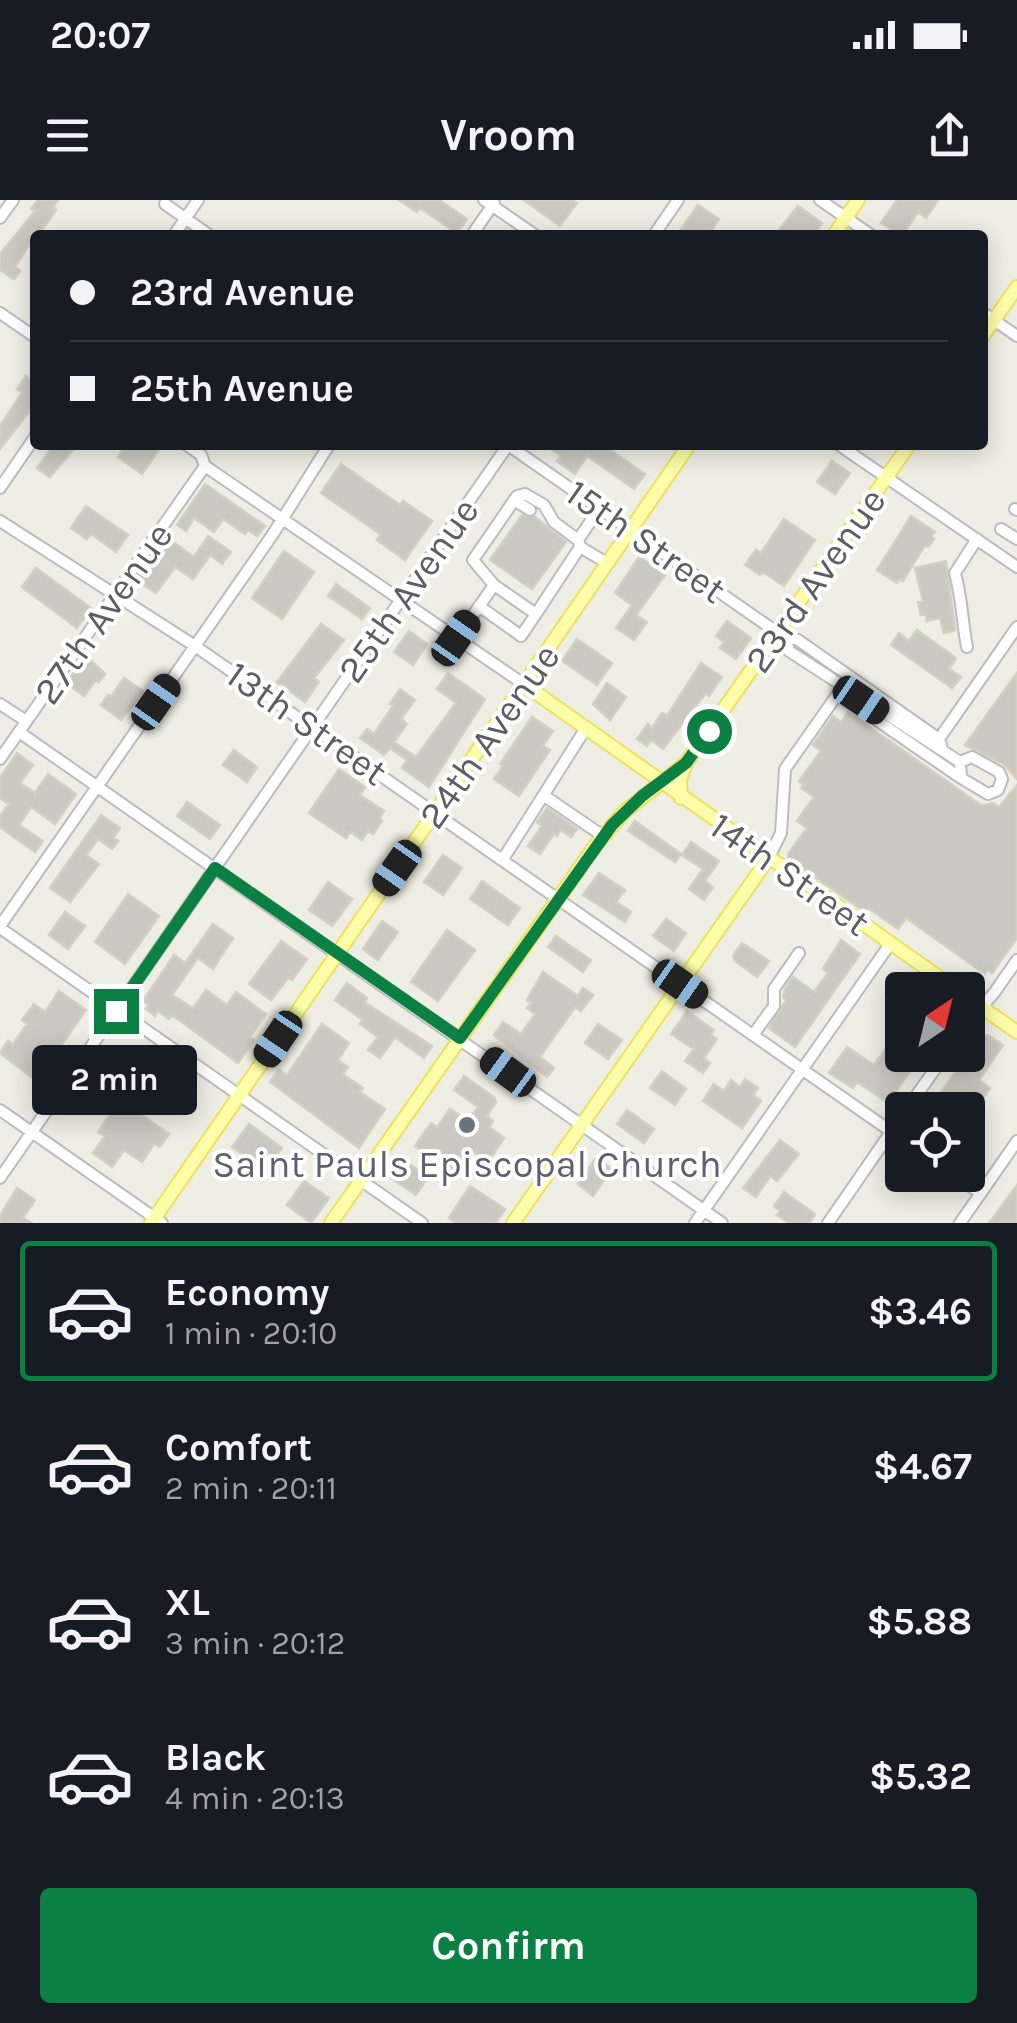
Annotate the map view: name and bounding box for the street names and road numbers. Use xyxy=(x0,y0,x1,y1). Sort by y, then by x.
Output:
street label: 15th Street xyxy=(557,470,734,613)
street label: 23rd Avenue xyxy=(735,479,895,681)
street label: 25th Avenue xyxy=(328,489,488,691)
street label: 27th Avenue xyxy=(24,514,182,713)
street label: 24th Avenue xyxy=(409,636,569,837)
street label: 13th Street xyxy=(218,652,396,795)
street label: 14th Street xyxy=(701,803,878,946)

